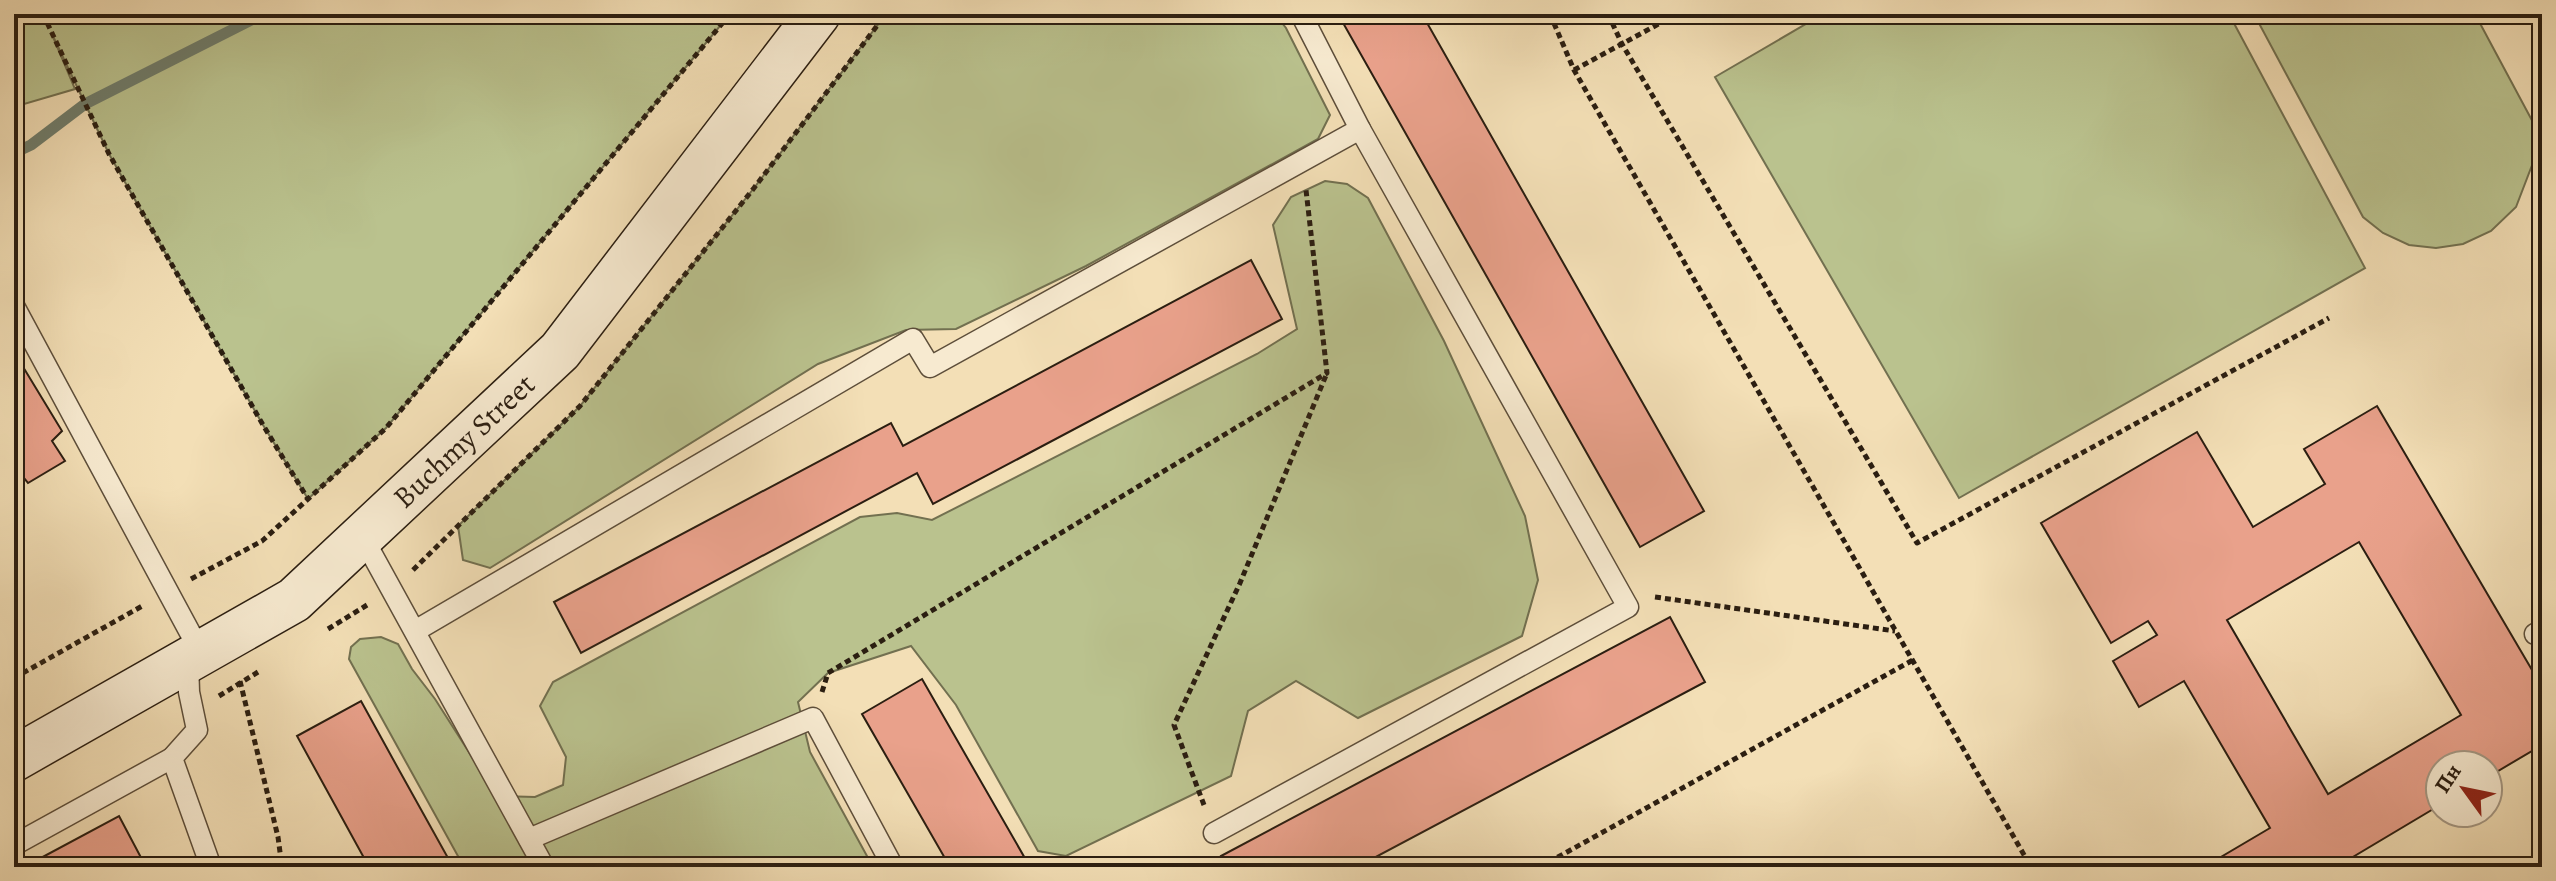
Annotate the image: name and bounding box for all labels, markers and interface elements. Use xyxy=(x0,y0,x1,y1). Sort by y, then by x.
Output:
street label: Buchmy Street xyxy=(384,365,544,517)
north arrow xyxy=(2424,749,2504,829)
text: Пн xyxy=(2428,758,2468,799)

